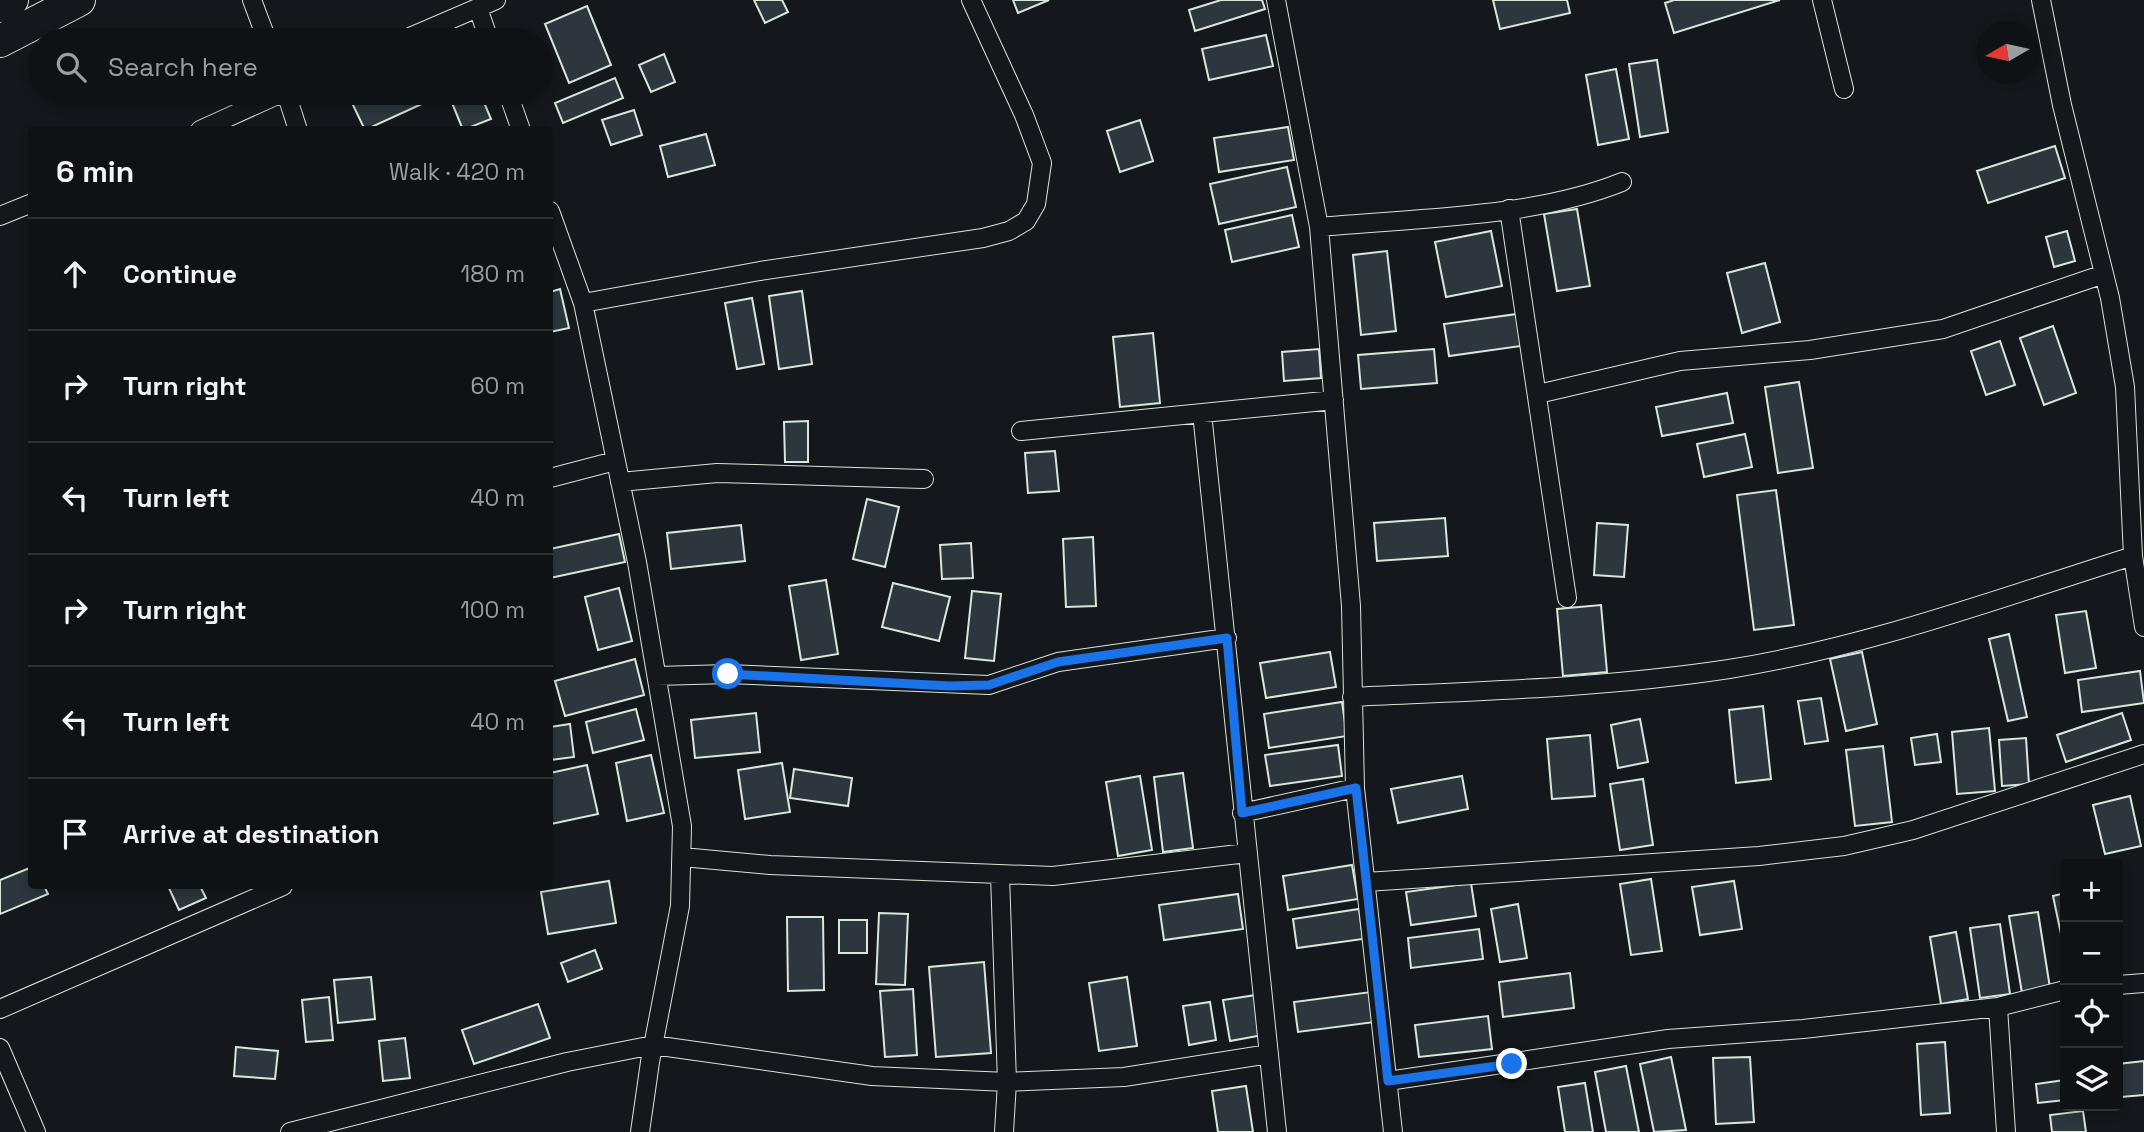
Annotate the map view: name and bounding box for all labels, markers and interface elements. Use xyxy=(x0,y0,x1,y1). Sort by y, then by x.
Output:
north arrow xyxy=(1976,21,2039,84)
search box xyxy=(28,28,553,105)
icon: search xyxy=(52,48,90,86)
text: Search here xyxy=(108,50,258,84)
text: 6 min xyxy=(56,152,134,191)
text: Walk · 420 m xyxy=(389,157,525,187)
icon: ahead xyxy=(56,255,94,293)
text: Continue xyxy=(123,257,237,291)
text: 180 m xyxy=(461,259,525,289)
icon: right xyxy=(56,367,94,405)
text: Turn right xyxy=(123,369,247,403)
text: 60 m xyxy=(470,371,525,401)
icon: left xyxy=(56,479,94,517)
text: Turn left xyxy=(123,481,230,515)
text: 40 m xyxy=(470,483,525,513)
icon: right xyxy=(56,591,94,629)
text: Turn right xyxy=(123,593,247,627)
text: 100 m xyxy=(460,595,525,625)
route start xyxy=(712,658,743,689)
icon: left xyxy=(56,703,94,741)
text: Turn left xyxy=(123,705,230,739)
text: 40 m xyxy=(470,707,525,737)
icon: arrive xyxy=(56,815,94,853)
text: Arrive at destination xyxy=(123,817,380,851)
map controls xyxy=(2060,859,2123,1111)
button: + xyxy=(2060,859,2123,922)
button: − xyxy=(2060,922,2123,985)
button: locate xyxy=(2060,985,2123,1048)
route end xyxy=(1496,1048,1527,1079)
button: layers xyxy=(2060,1048,2123,1111)

